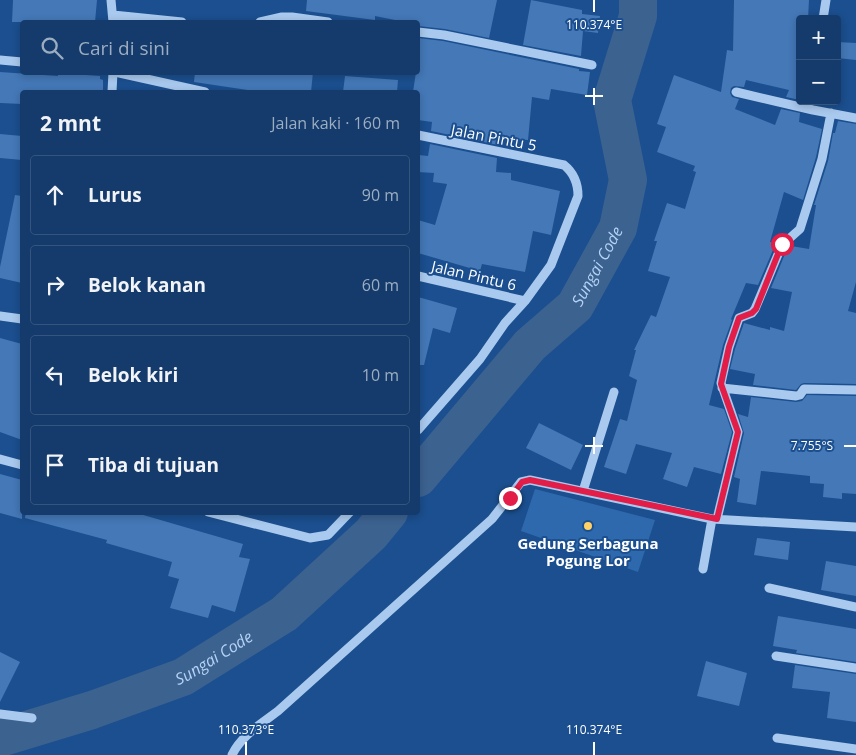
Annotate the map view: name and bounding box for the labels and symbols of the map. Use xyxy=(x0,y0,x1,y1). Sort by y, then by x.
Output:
text: 110.374°E xyxy=(566,16,622,33)
street label: Jalan Pintu 5 xyxy=(448,119,538,155)
water label: Sungai Code xyxy=(566,222,628,310)
route start xyxy=(771,233,794,256)
street label: Jalan Pintu 6 xyxy=(428,255,518,294)
text: 7.755°S xyxy=(791,437,833,454)
route end xyxy=(499,487,522,510)
marker: Gedung Serbaguna Pogung Lor xyxy=(582,520,594,532)
place label: Gedung Serbaguna Pogung Lor xyxy=(517,533,659,570)
water label: Sungai Code xyxy=(172,625,257,690)
text: 110.373°E xyxy=(218,721,274,738)
text: 110.374°E xyxy=(566,721,622,738)

